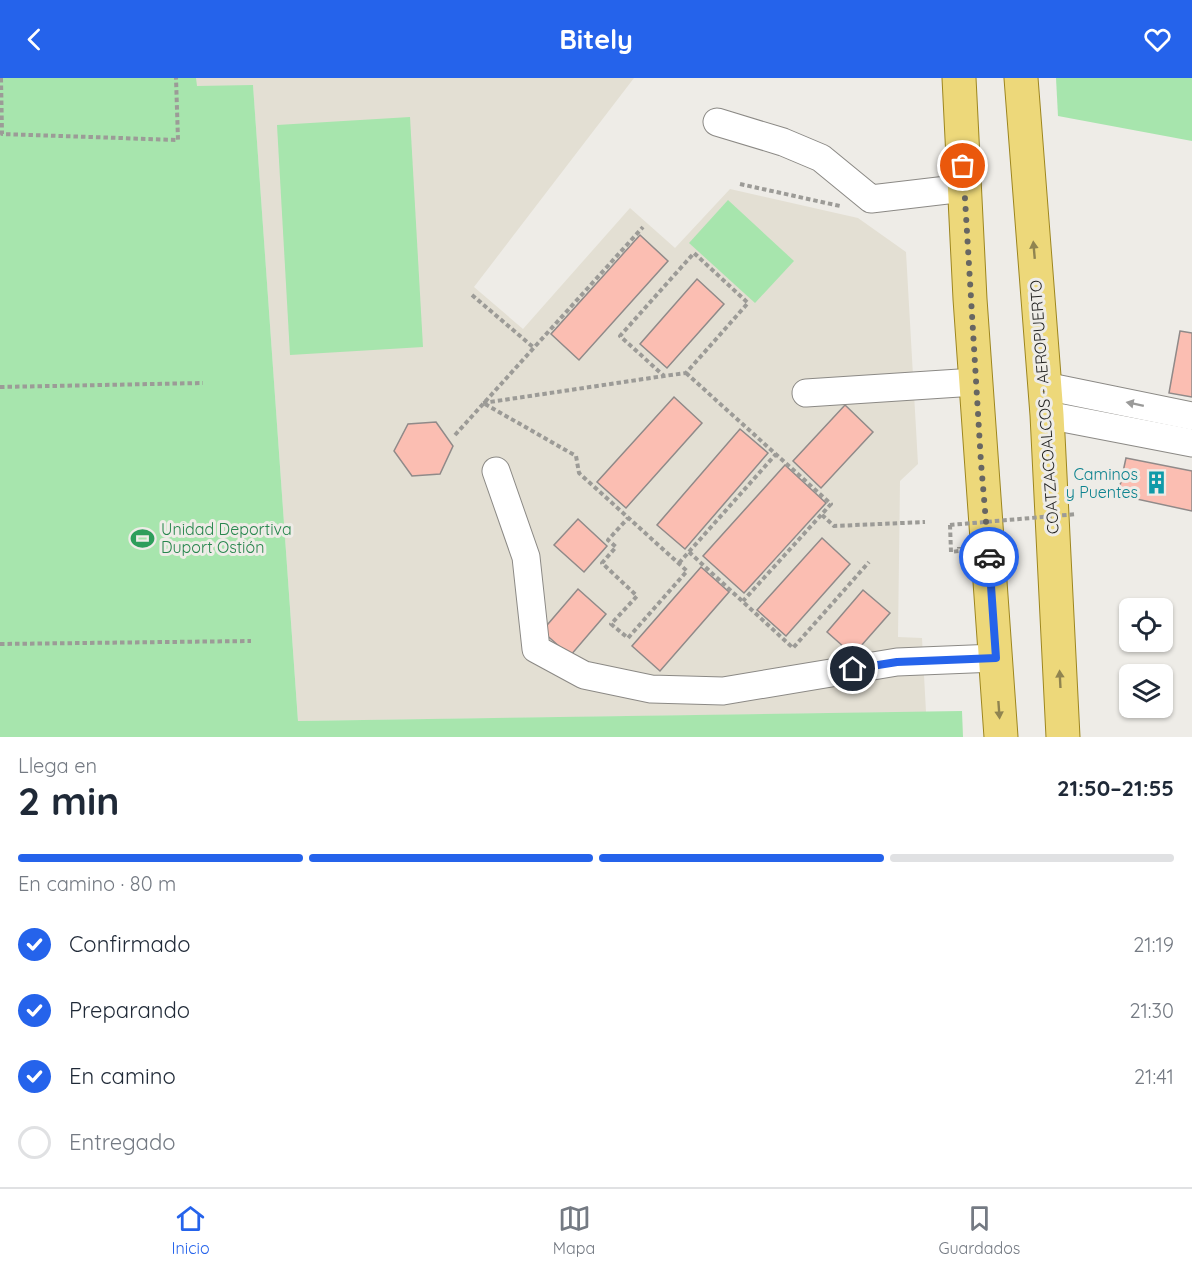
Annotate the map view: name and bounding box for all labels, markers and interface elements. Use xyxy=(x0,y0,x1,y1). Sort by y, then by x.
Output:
text: Bitely xyxy=(559,22,633,56)
icon: back xyxy=(18,23,51,56)
icon: heart xyxy=(1141,23,1174,56)
pin xyxy=(937,140,988,191)
icon: bag xyxy=(946,149,979,182)
one-way arrow xyxy=(1029,240,1039,259)
street label: COATZACOALCOS - AEROPUERTO xyxy=(1025,279,1063,535)
one-way arrow xyxy=(1125,399,1144,409)
place label: Caminos y Puentes xyxy=(1066,464,1138,502)
building icon: Caminos y Puentes xyxy=(1143,470,1169,496)
place label: Unidad Deportiva Duport Ostión xyxy=(161,519,292,557)
sports icon: Unidad Deportiva Duport Ostión xyxy=(130,525,156,551)
courier xyxy=(959,527,1019,587)
icon: car xyxy=(973,541,1006,574)
map controls xyxy=(1119,598,1173,718)
button: locate xyxy=(1119,598,1173,652)
pin xyxy=(827,643,878,694)
icon: home xyxy=(836,652,869,685)
button: layers xyxy=(1119,664,1173,718)
one-way arrow xyxy=(1055,669,1064,688)
one-way arrow xyxy=(995,700,1004,719)
text: Llega en xyxy=(18,753,97,778)
text: 21:50–21:55 xyxy=(1057,774,1174,802)
text: 2 min xyxy=(18,776,120,825)
text: En camino · 80 m xyxy=(18,871,176,896)
icon: check xyxy=(18,928,51,961)
text: Confirmado xyxy=(69,930,190,958)
text: 21:19 xyxy=(1133,932,1174,957)
icon: check xyxy=(18,994,51,1027)
text: Preparando xyxy=(69,996,190,1024)
text: 21:30 xyxy=(1129,998,1174,1023)
icon: check xyxy=(18,1060,51,1093)
text: En camino xyxy=(69,1062,176,1090)
text: 21:41 xyxy=(1134,1064,1174,1089)
text: Entregado xyxy=(69,1128,176,1156)
tab: Inicio xyxy=(172,1202,210,1258)
tab: Mapa xyxy=(553,1202,595,1258)
tab: Guardados xyxy=(938,1202,1020,1258)

